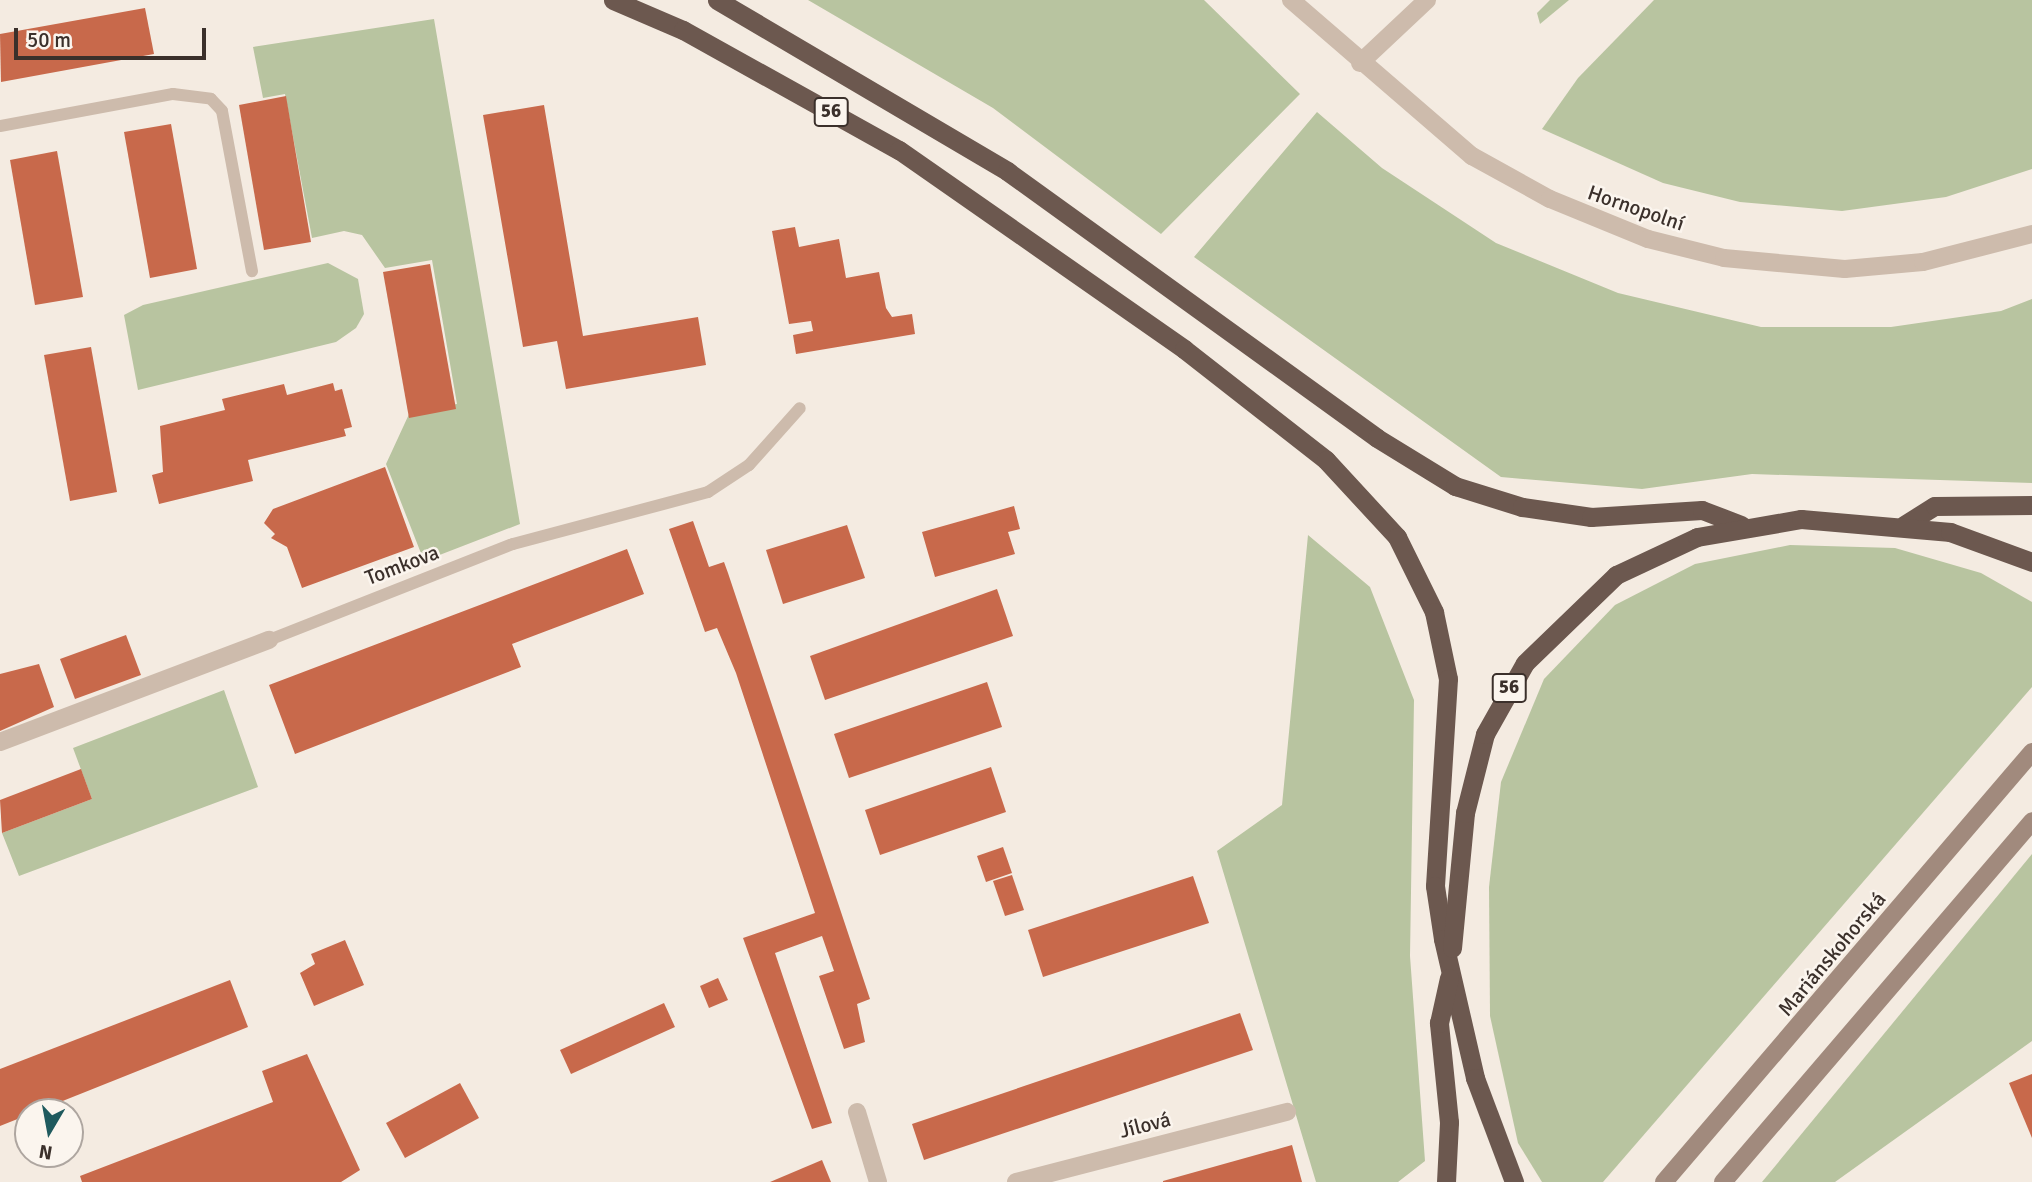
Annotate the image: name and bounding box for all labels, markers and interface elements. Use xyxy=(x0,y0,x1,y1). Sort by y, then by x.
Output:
scale bar xyxy=(18,14,210,58)
text: 50 m xyxy=(27,27,71,53)
road number: 56 xyxy=(814,96,848,128)
street label: Hornopolní xyxy=(1584,180,1688,236)
street label: Tomkova xyxy=(361,539,443,591)
road number: 56 xyxy=(1492,673,1526,704)
street label: Mariánskohorská xyxy=(1773,887,1891,1021)
north arrow xyxy=(14,1098,84,1168)
street label: Jílová xyxy=(1117,1106,1173,1144)
text: N xyxy=(37,1139,54,1165)

